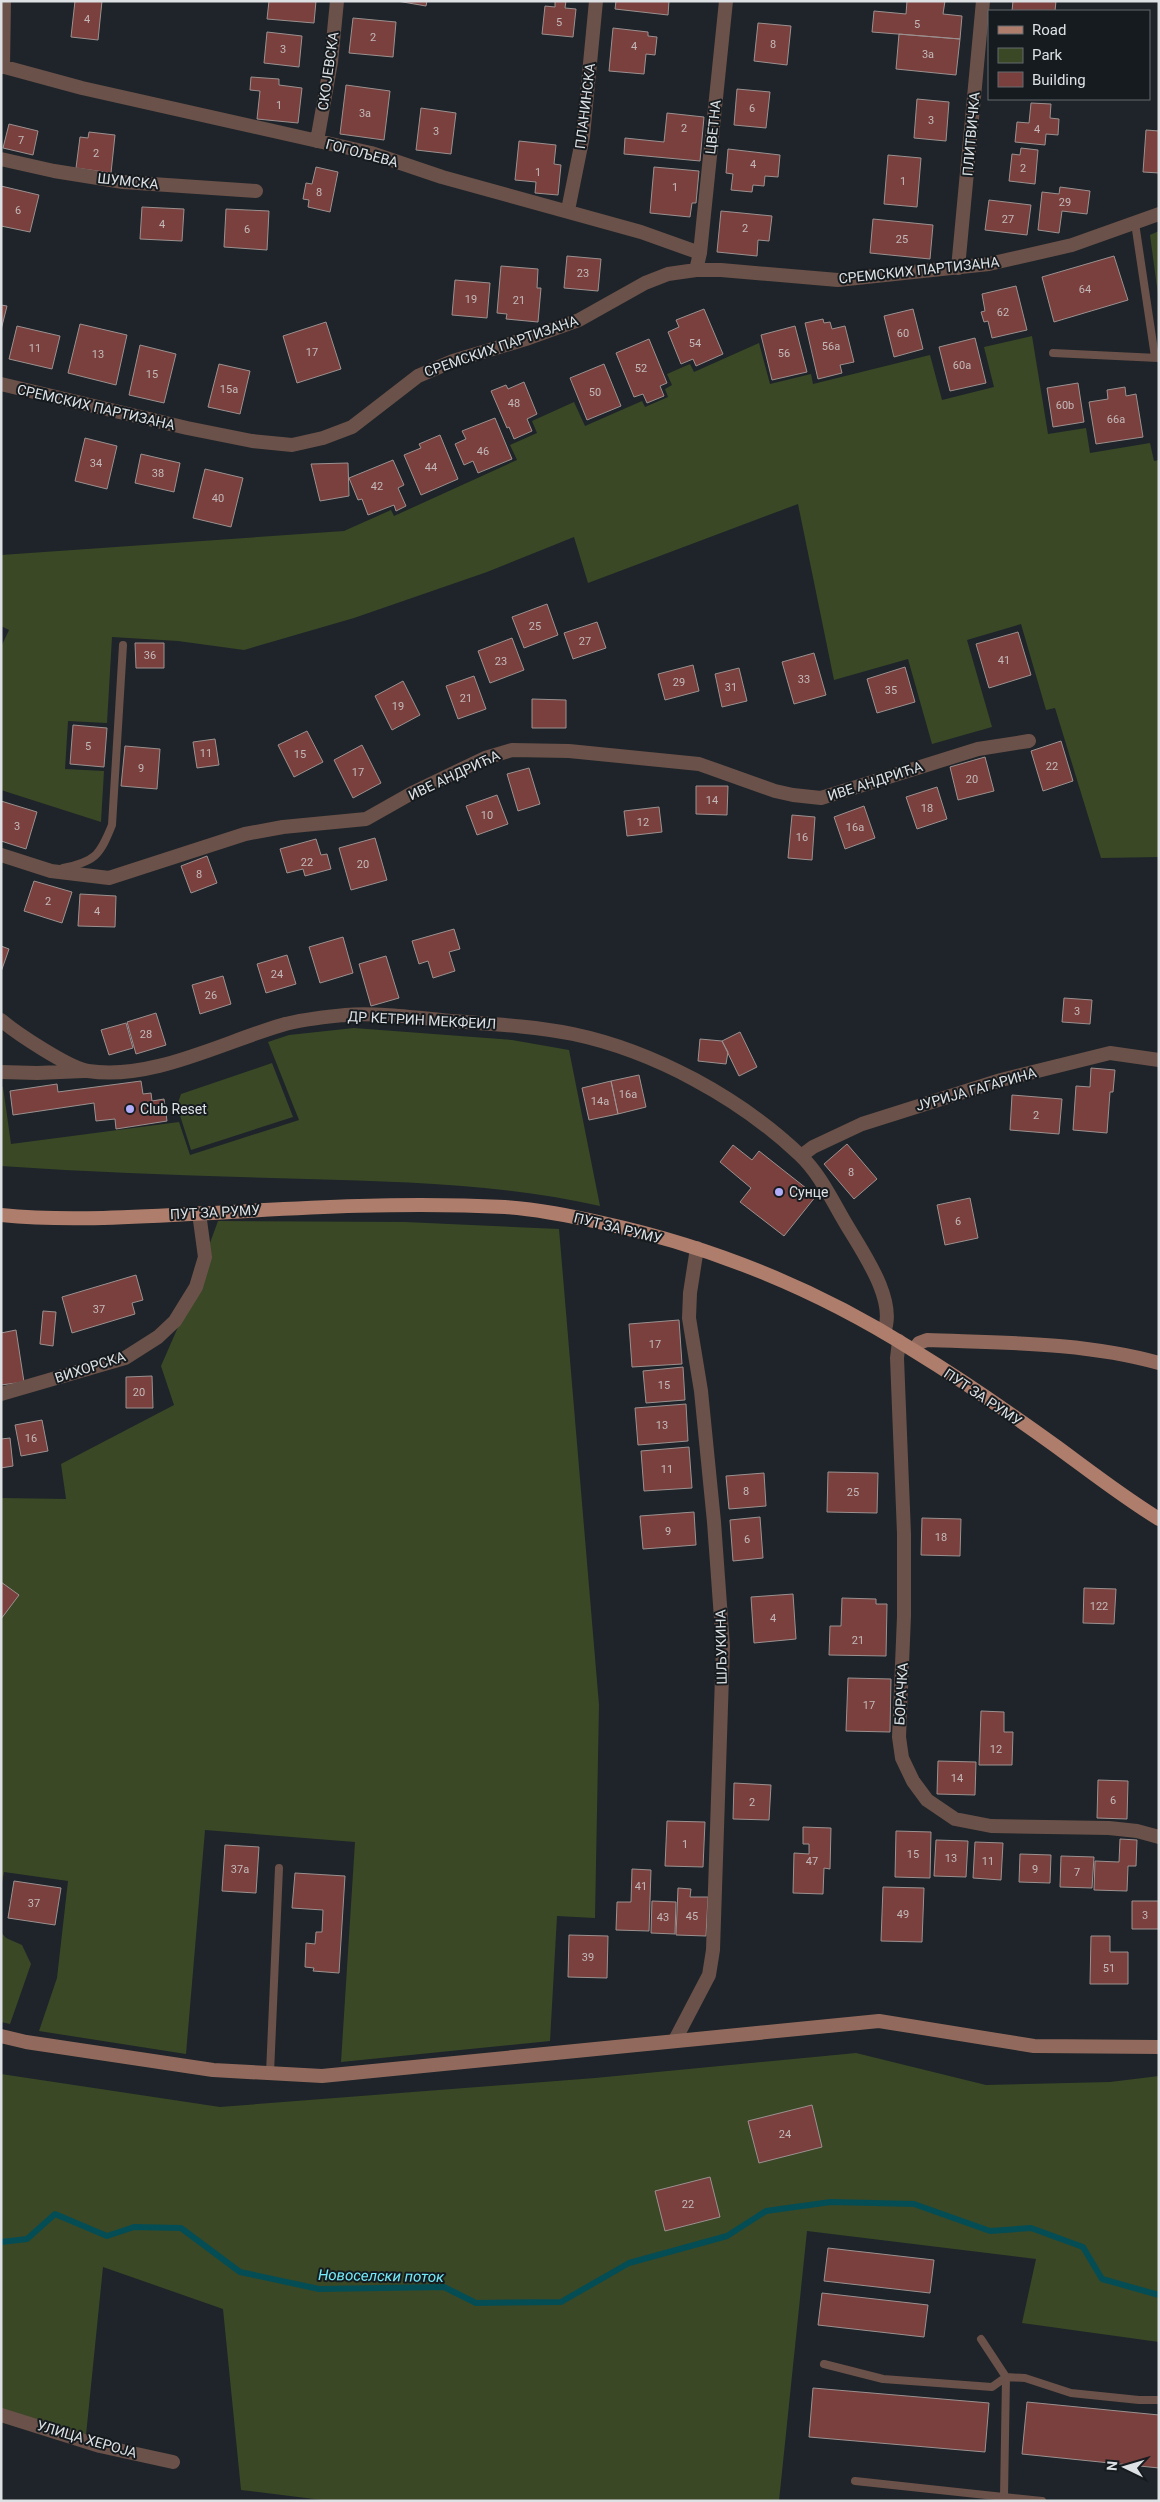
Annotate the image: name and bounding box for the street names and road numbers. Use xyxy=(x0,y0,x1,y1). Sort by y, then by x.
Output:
street label: СКОЈЕВСКА xyxy=(315,31,341,111)
street label: ПЛАНИНСКА xyxy=(572,62,598,150)
street label: ПЛИТВИЧКА xyxy=(959,91,983,177)
street label: ЦВЕТНА xyxy=(702,99,724,155)
street label: ГОГОЉЕВА xyxy=(324,136,400,170)
street label: ШУМСКА xyxy=(97,170,159,192)
street label: СРЕМСКИХ ПАРТИЗАНА xyxy=(838,254,1000,286)
street label: СРЕМСКИХ ПАРТИЗАНА xyxy=(422,312,580,380)
street label: СРЕМСКИХ ПАРТИЗАНА xyxy=(15,381,177,433)
street label: ИВЕ АНДРИЋА xyxy=(406,747,502,803)
street label: ИВЕ АНДРИЋА xyxy=(825,758,925,804)
street label: ДР КЕТРИН МЕКФЕИЛ xyxy=(347,1008,497,1032)
street label: ЈУРИЈА ГАГАРИНА xyxy=(914,1064,1038,1114)
street label: ПУТ ЗА РУМУ xyxy=(170,1202,261,1222)
street label: ПУТ ЗА РУМУ xyxy=(572,1209,664,1247)
street label: ВИХОРСКА xyxy=(53,1348,127,1386)
street label: ПУТ ЗА РУМУ xyxy=(941,1365,1025,1429)
street label: ШЉУКИНА xyxy=(712,1609,730,1685)
street label: БОРАЧКА xyxy=(891,1662,911,1726)
street label: УЛИЦА ХЕРОЈА xyxy=(35,2417,139,2461)

